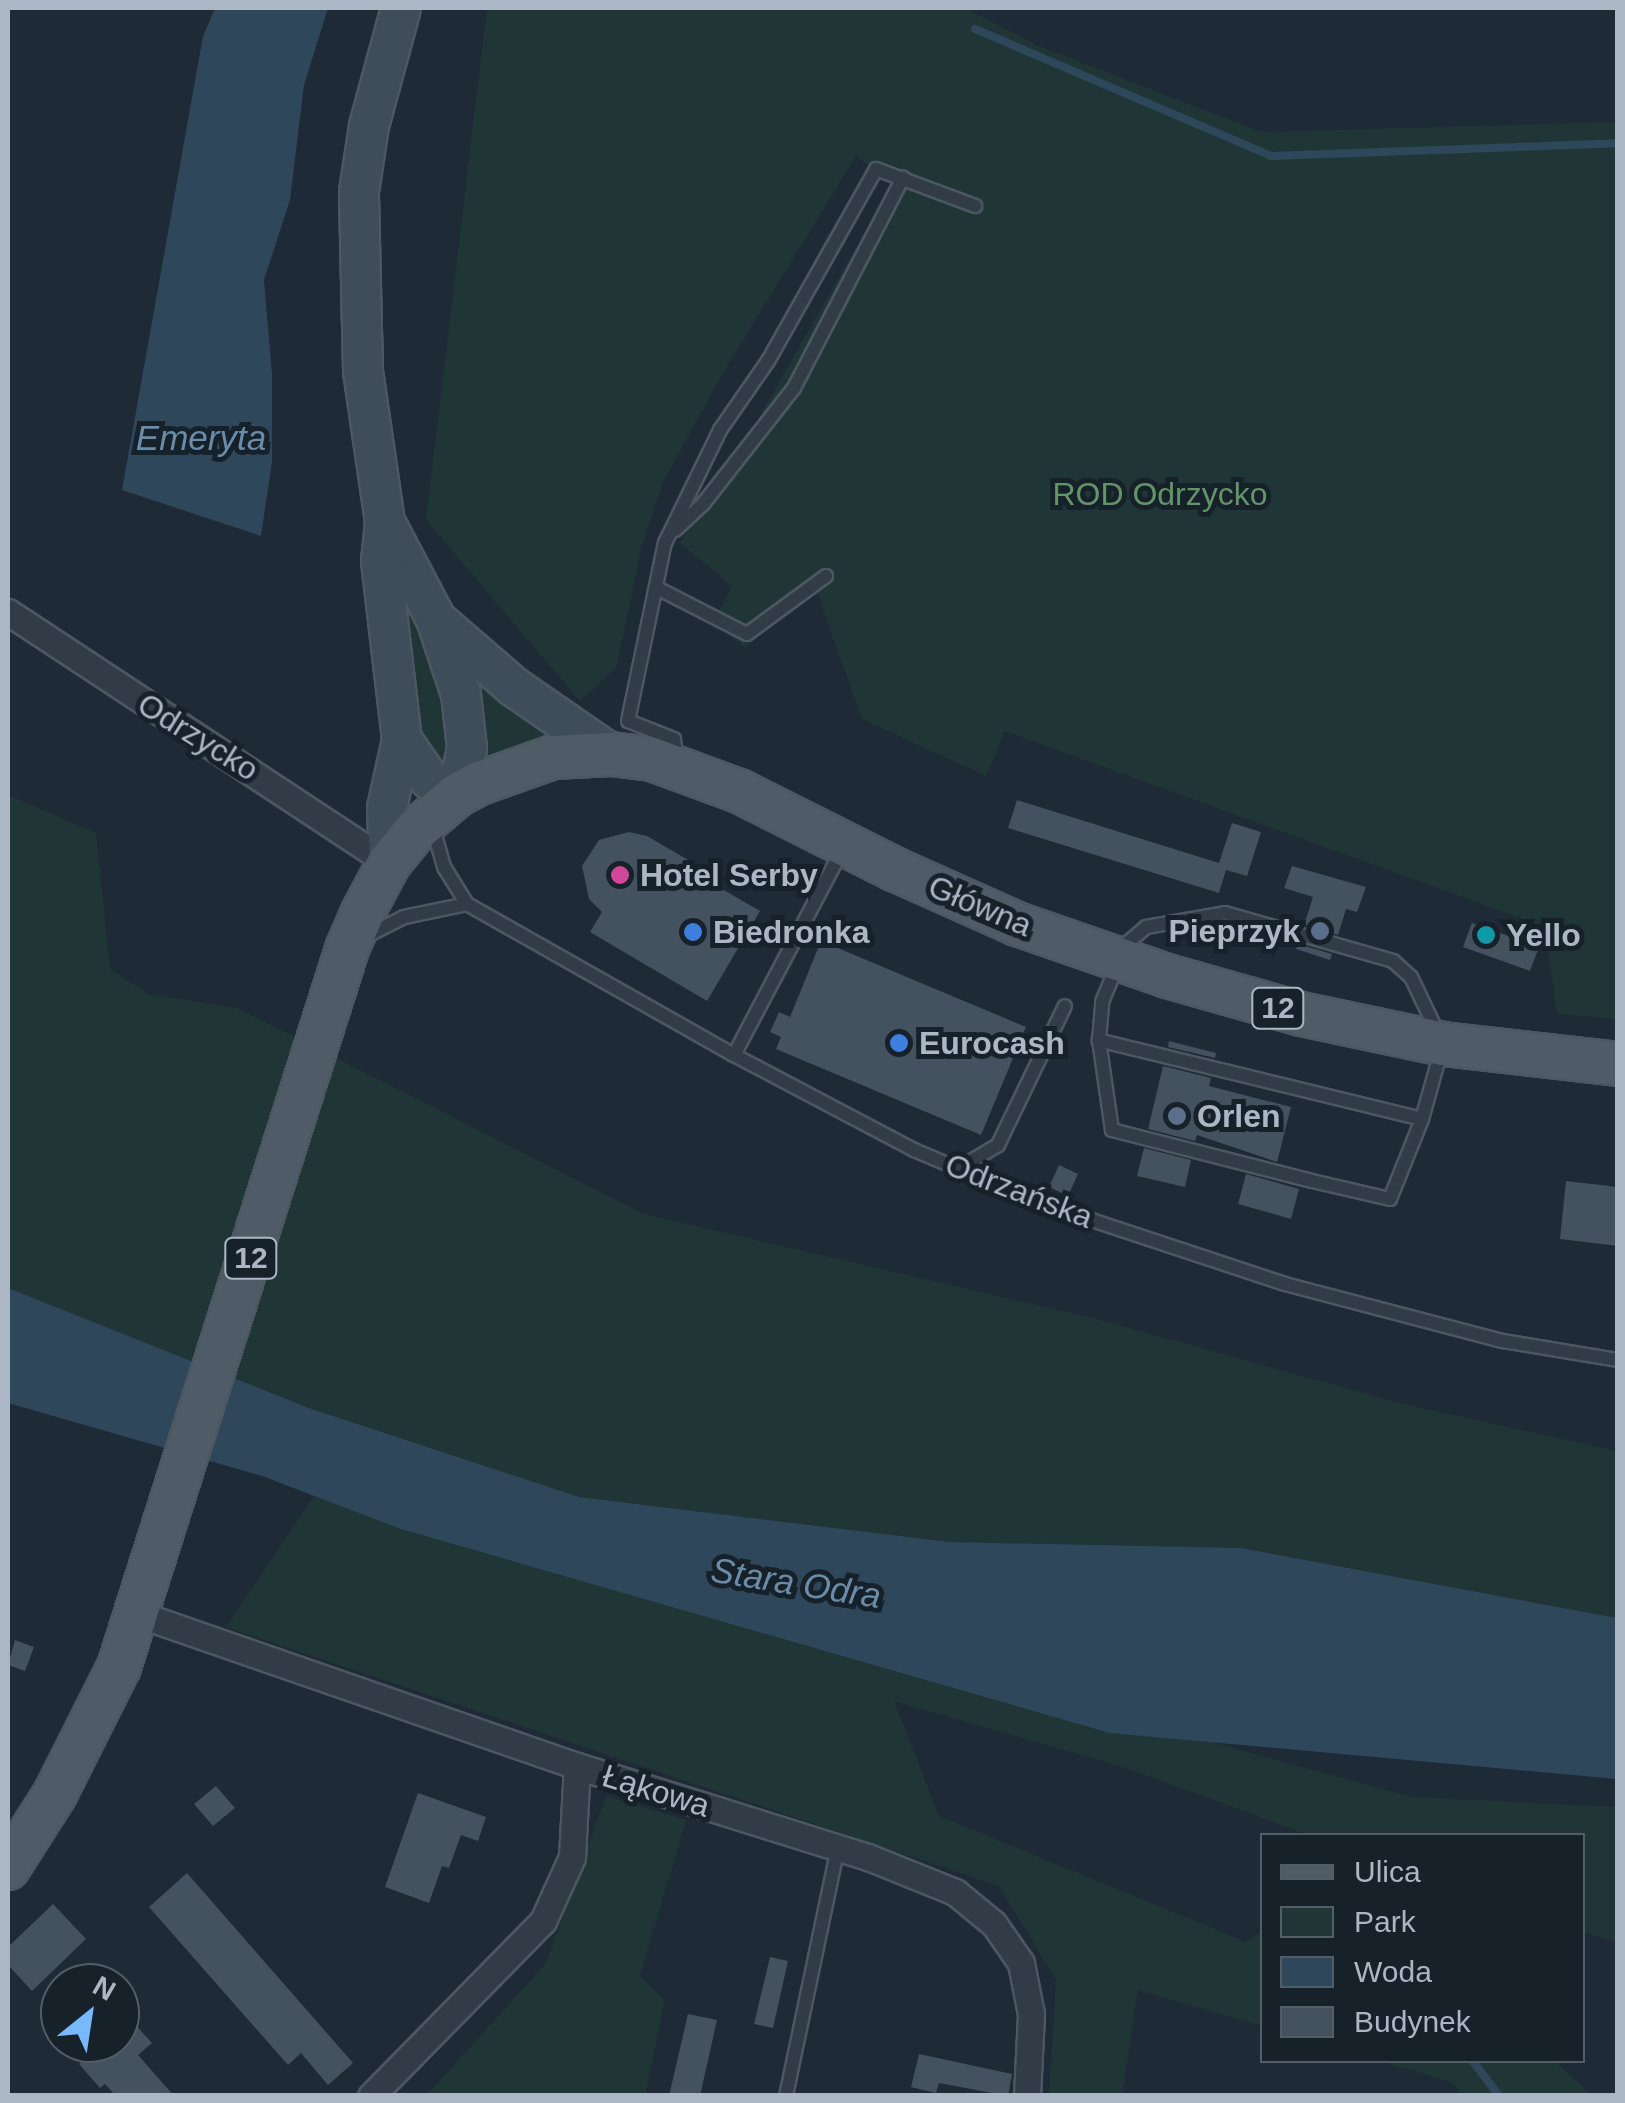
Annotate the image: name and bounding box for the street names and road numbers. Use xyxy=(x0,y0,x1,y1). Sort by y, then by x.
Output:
street label: Odrzycko xyxy=(131,685,265,789)
street label: Główna xyxy=(923,867,1037,945)
road number: 12 xyxy=(1250,983,1306,1033)
street label: Odrzańska xyxy=(940,1145,1098,1237)
road number: 12 xyxy=(224,1233,278,1283)
street label: Łąkowa xyxy=(598,1757,714,1825)

